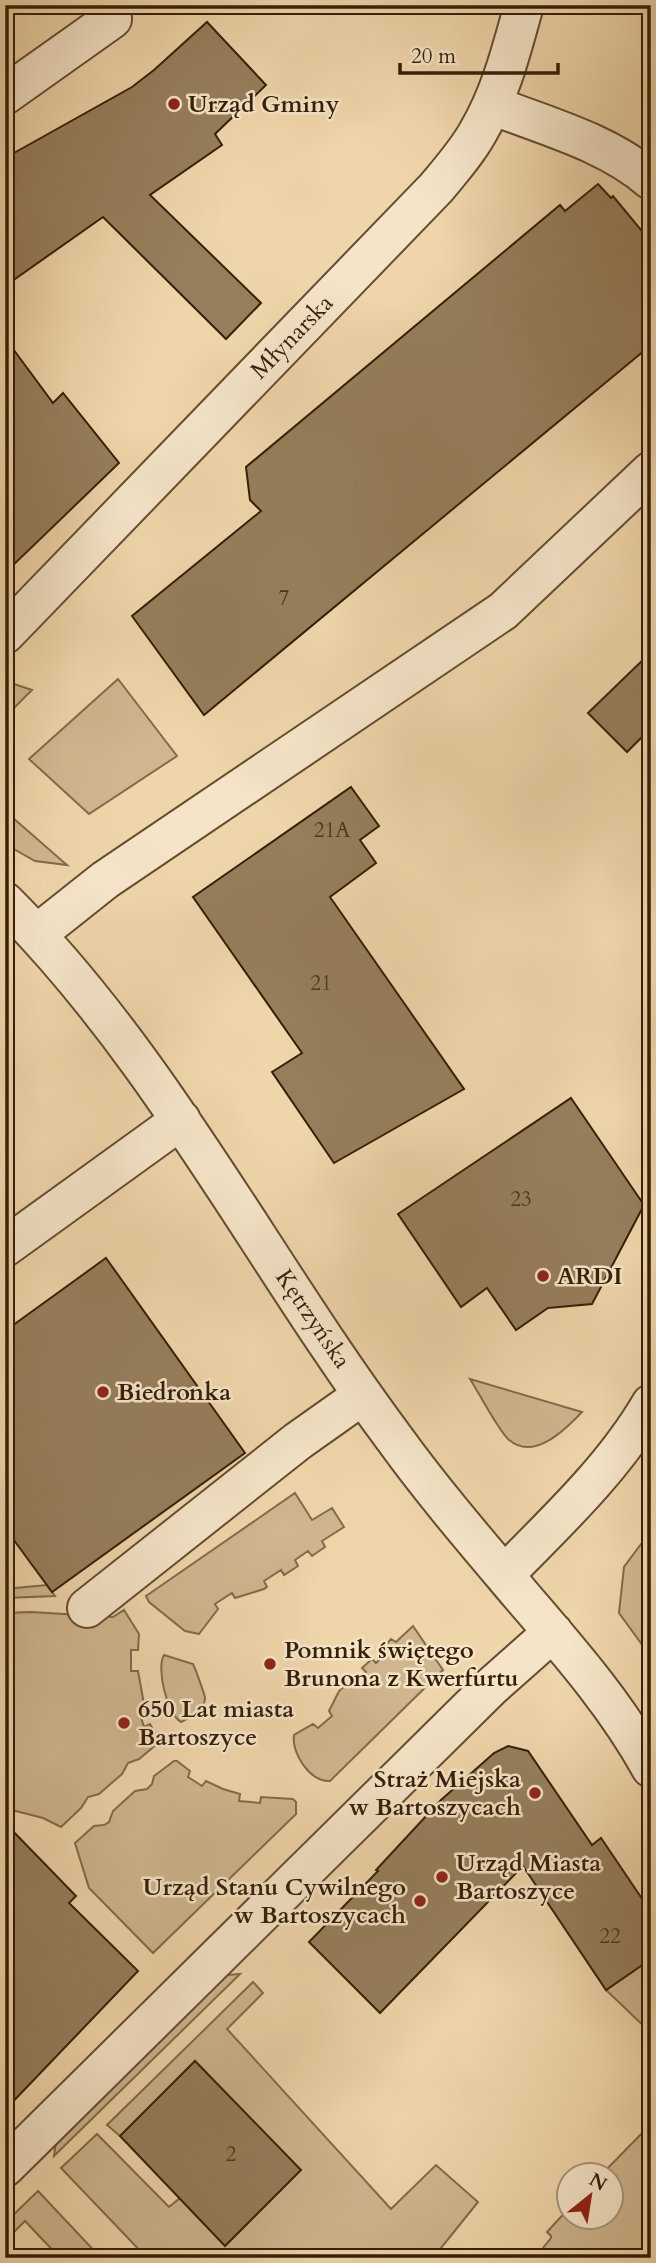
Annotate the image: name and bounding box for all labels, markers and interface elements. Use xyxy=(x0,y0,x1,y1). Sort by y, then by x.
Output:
scale bar xyxy=(400,32,558,76)
text: 20 m xyxy=(411,42,456,71)
place label: Urząd Gminy xyxy=(188,88,340,121)
marker: Urząd Gminy xyxy=(166,96,182,112)
street label: Młynarska xyxy=(243,287,341,387)
house number: 7 xyxy=(279,584,290,613)
house number: 21A xyxy=(314,816,350,845)
house number: 21 xyxy=(310,969,332,998)
house number: 23 xyxy=(510,1185,532,1214)
place label: ARDI xyxy=(557,1260,623,1293)
street label: Kętrzyńska xyxy=(268,1263,359,1376)
marker: ARDI xyxy=(535,1268,551,1284)
place label: Biedronka xyxy=(117,1376,231,1409)
marker: Biedronka xyxy=(95,1384,111,1400)
place label: Pomnik świętego Brunona z Kwerfurtu xyxy=(284,1634,519,1695)
marker: Pomnik świętego Brunona z Kwerfurtu xyxy=(262,1656,278,1672)
place label: 650 Lat miasta Bartoszyce xyxy=(138,1693,294,1754)
marker: 650 Lat miasta Bartoszyce xyxy=(116,1715,132,1731)
place label: Straż Miejska w Bartoszycach xyxy=(349,1763,521,1824)
marker: Straż Miejska w Bartoszycach xyxy=(527,1785,543,1801)
place label: Urząd Miasta Bartoszyce xyxy=(456,1847,601,1908)
marker: Urząd Miasta Bartoszyce xyxy=(434,1869,450,1885)
place label: Urząd Stanu Cywilnego w Bartoszycach xyxy=(143,1871,406,1932)
marker: Urząd Stanu Cywilnego w Bartoszycach xyxy=(412,1893,428,1909)
house number: 22 xyxy=(599,1922,621,1951)
house number: 2 xyxy=(226,2140,237,2169)
north arrow xyxy=(554,2162,624,2232)
text: N xyxy=(584,2167,612,2198)

